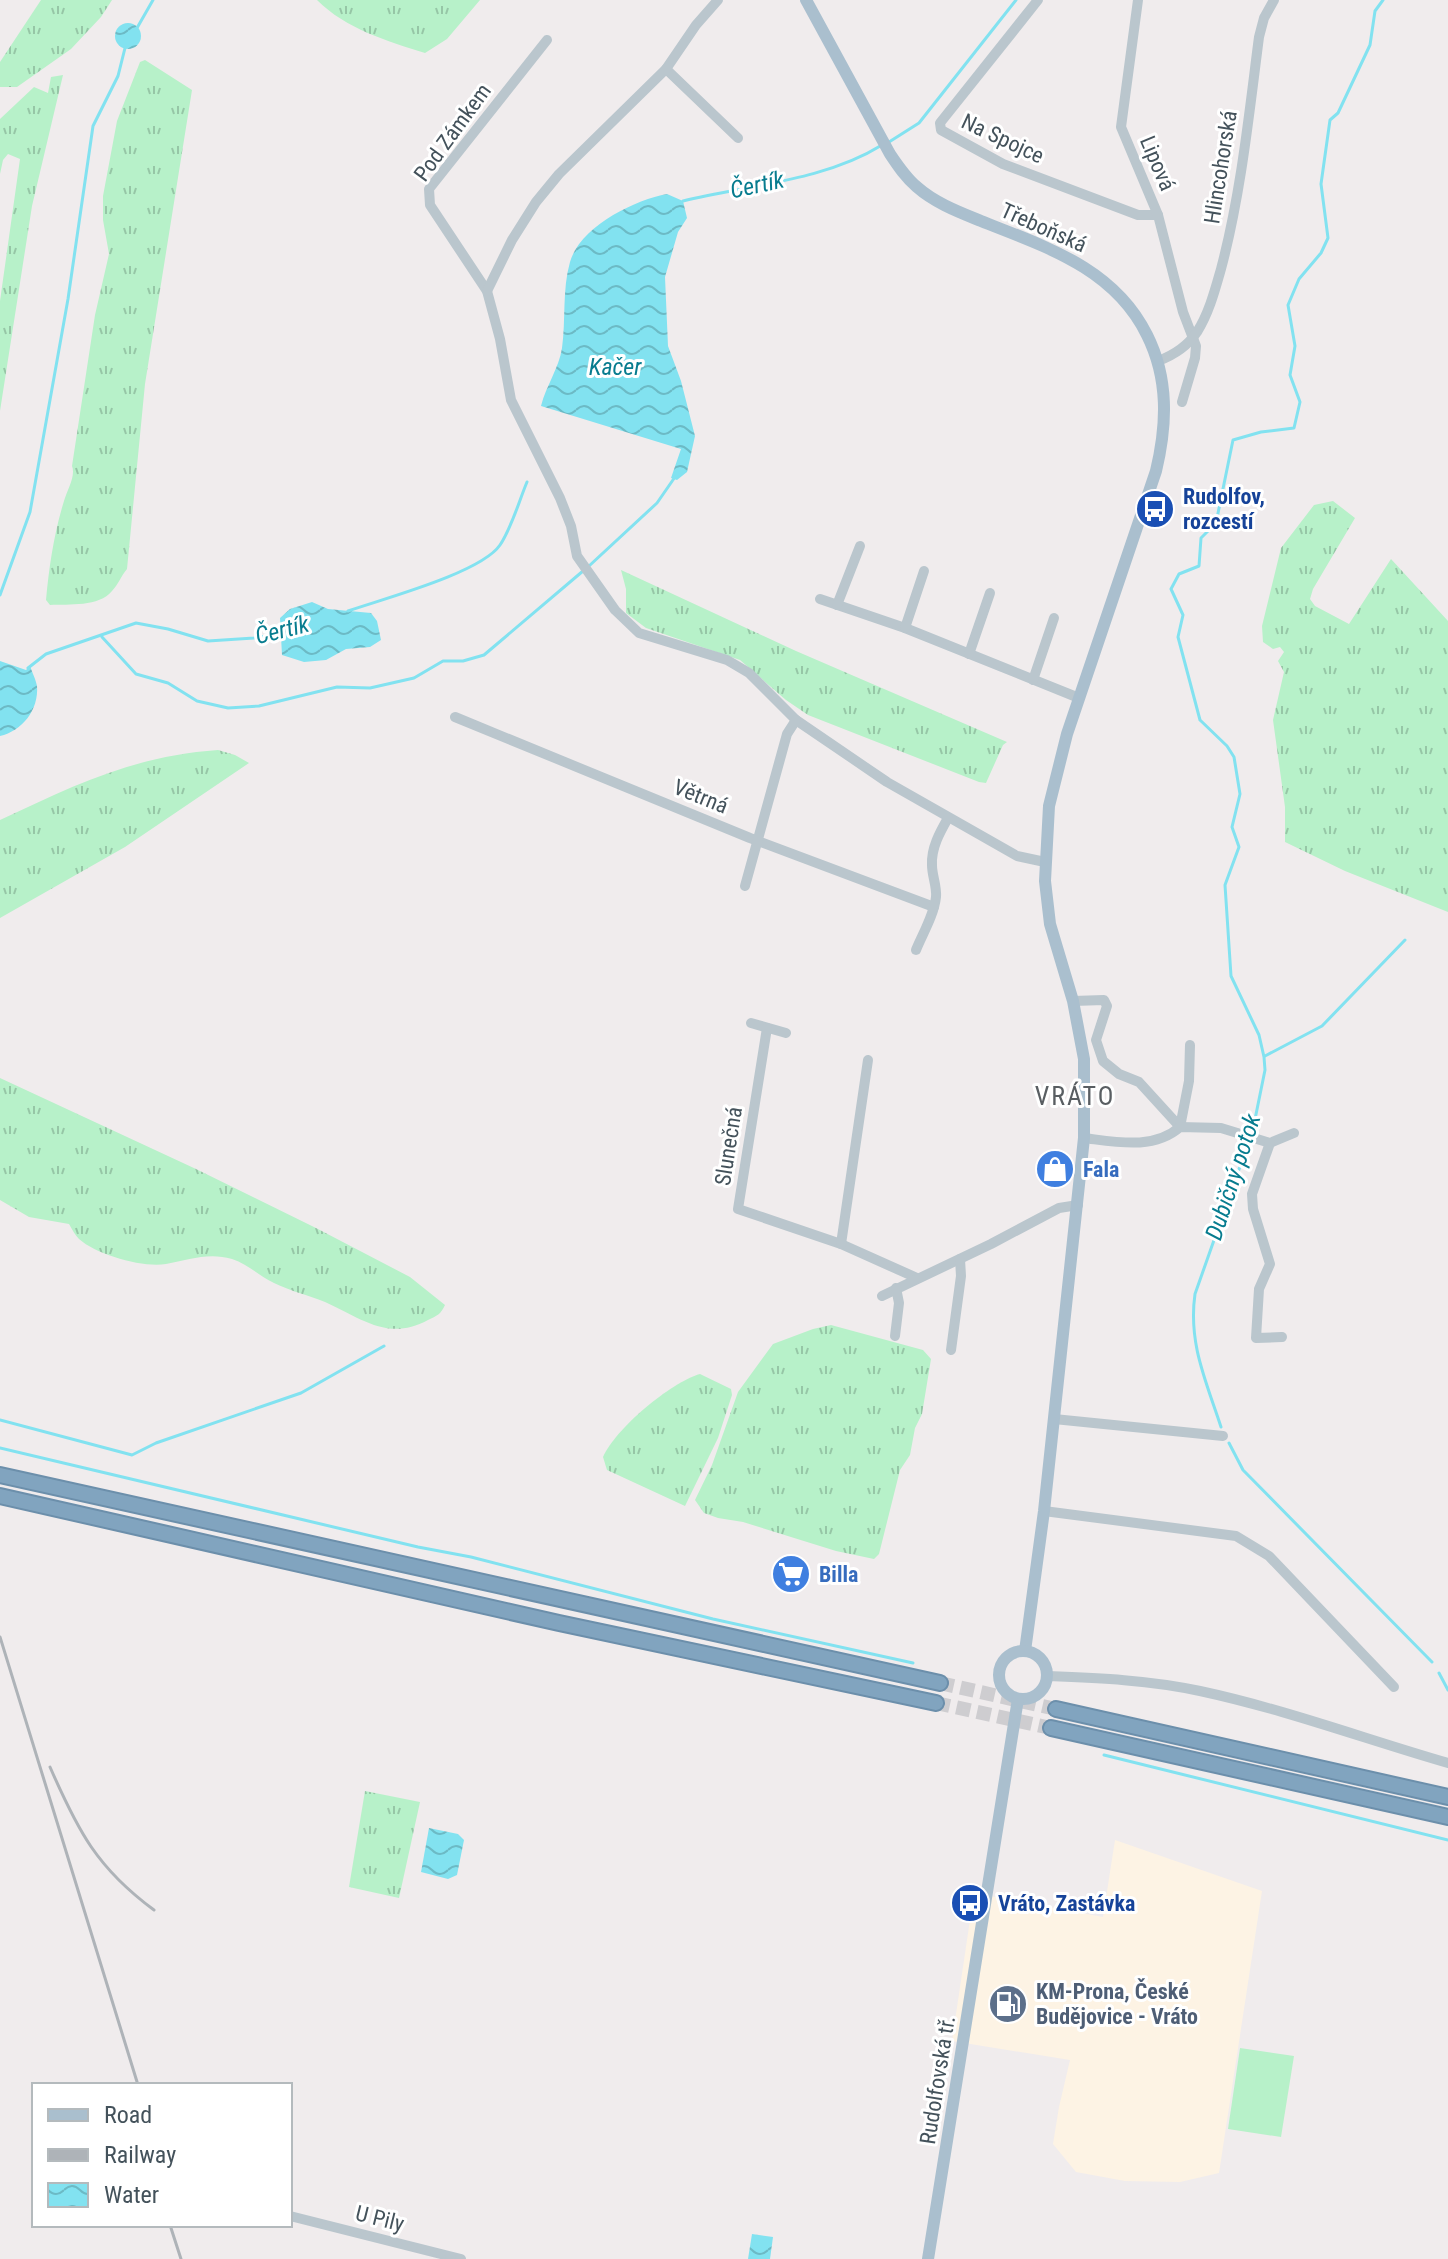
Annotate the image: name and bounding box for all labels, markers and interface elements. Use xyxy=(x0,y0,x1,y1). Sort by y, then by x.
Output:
street label: Pod Zámkem xyxy=(409,79,496,186)
street label: Na Spojce xyxy=(958,109,1048,168)
street label: Hlincohorská xyxy=(1199,109,1242,226)
street label: Lipová xyxy=(1135,132,1180,194)
water label: Čertík xyxy=(727,165,787,204)
street label: Třeboňská xyxy=(997,197,1091,257)
water label: Kačer xyxy=(589,353,642,381)
place label: Rudolfov, rozcestí xyxy=(1183,484,1265,534)
bus stop icon: Rudolfov, rozcestí xyxy=(1134,488,1176,530)
water label: Čertík xyxy=(252,609,312,650)
street label: Větrná xyxy=(670,774,732,819)
district label: VRÁTO xyxy=(1035,1081,1115,1111)
street label: Slunečná xyxy=(710,1105,747,1187)
water label: Dubičný potok xyxy=(1200,1110,1267,1243)
shop icon: Fala xyxy=(1034,1148,1076,1190)
place label: Fala xyxy=(1083,1157,1119,1182)
supermarket icon: Billa xyxy=(770,1553,812,1595)
place label: Billa xyxy=(819,1562,858,1587)
bus stop icon: Vráto, Zastávka xyxy=(949,1882,991,1924)
place label: Vráto, Zastávka xyxy=(998,1891,1135,1916)
place label: KM-Prona, České Budějovice - Vráto xyxy=(1036,1978,1198,2029)
fuel station icon: KM-Prona, České Budějovice - Vráto xyxy=(987,1983,1029,2025)
street label: Rudolfovská tř. xyxy=(915,2014,960,2146)
legend xyxy=(32,2083,292,2227)
text: Road xyxy=(104,2101,152,2129)
text: Railway xyxy=(104,2141,176,2169)
text: Water xyxy=(104,2181,159,2209)
street label: U Pily xyxy=(353,2200,407,2237)

